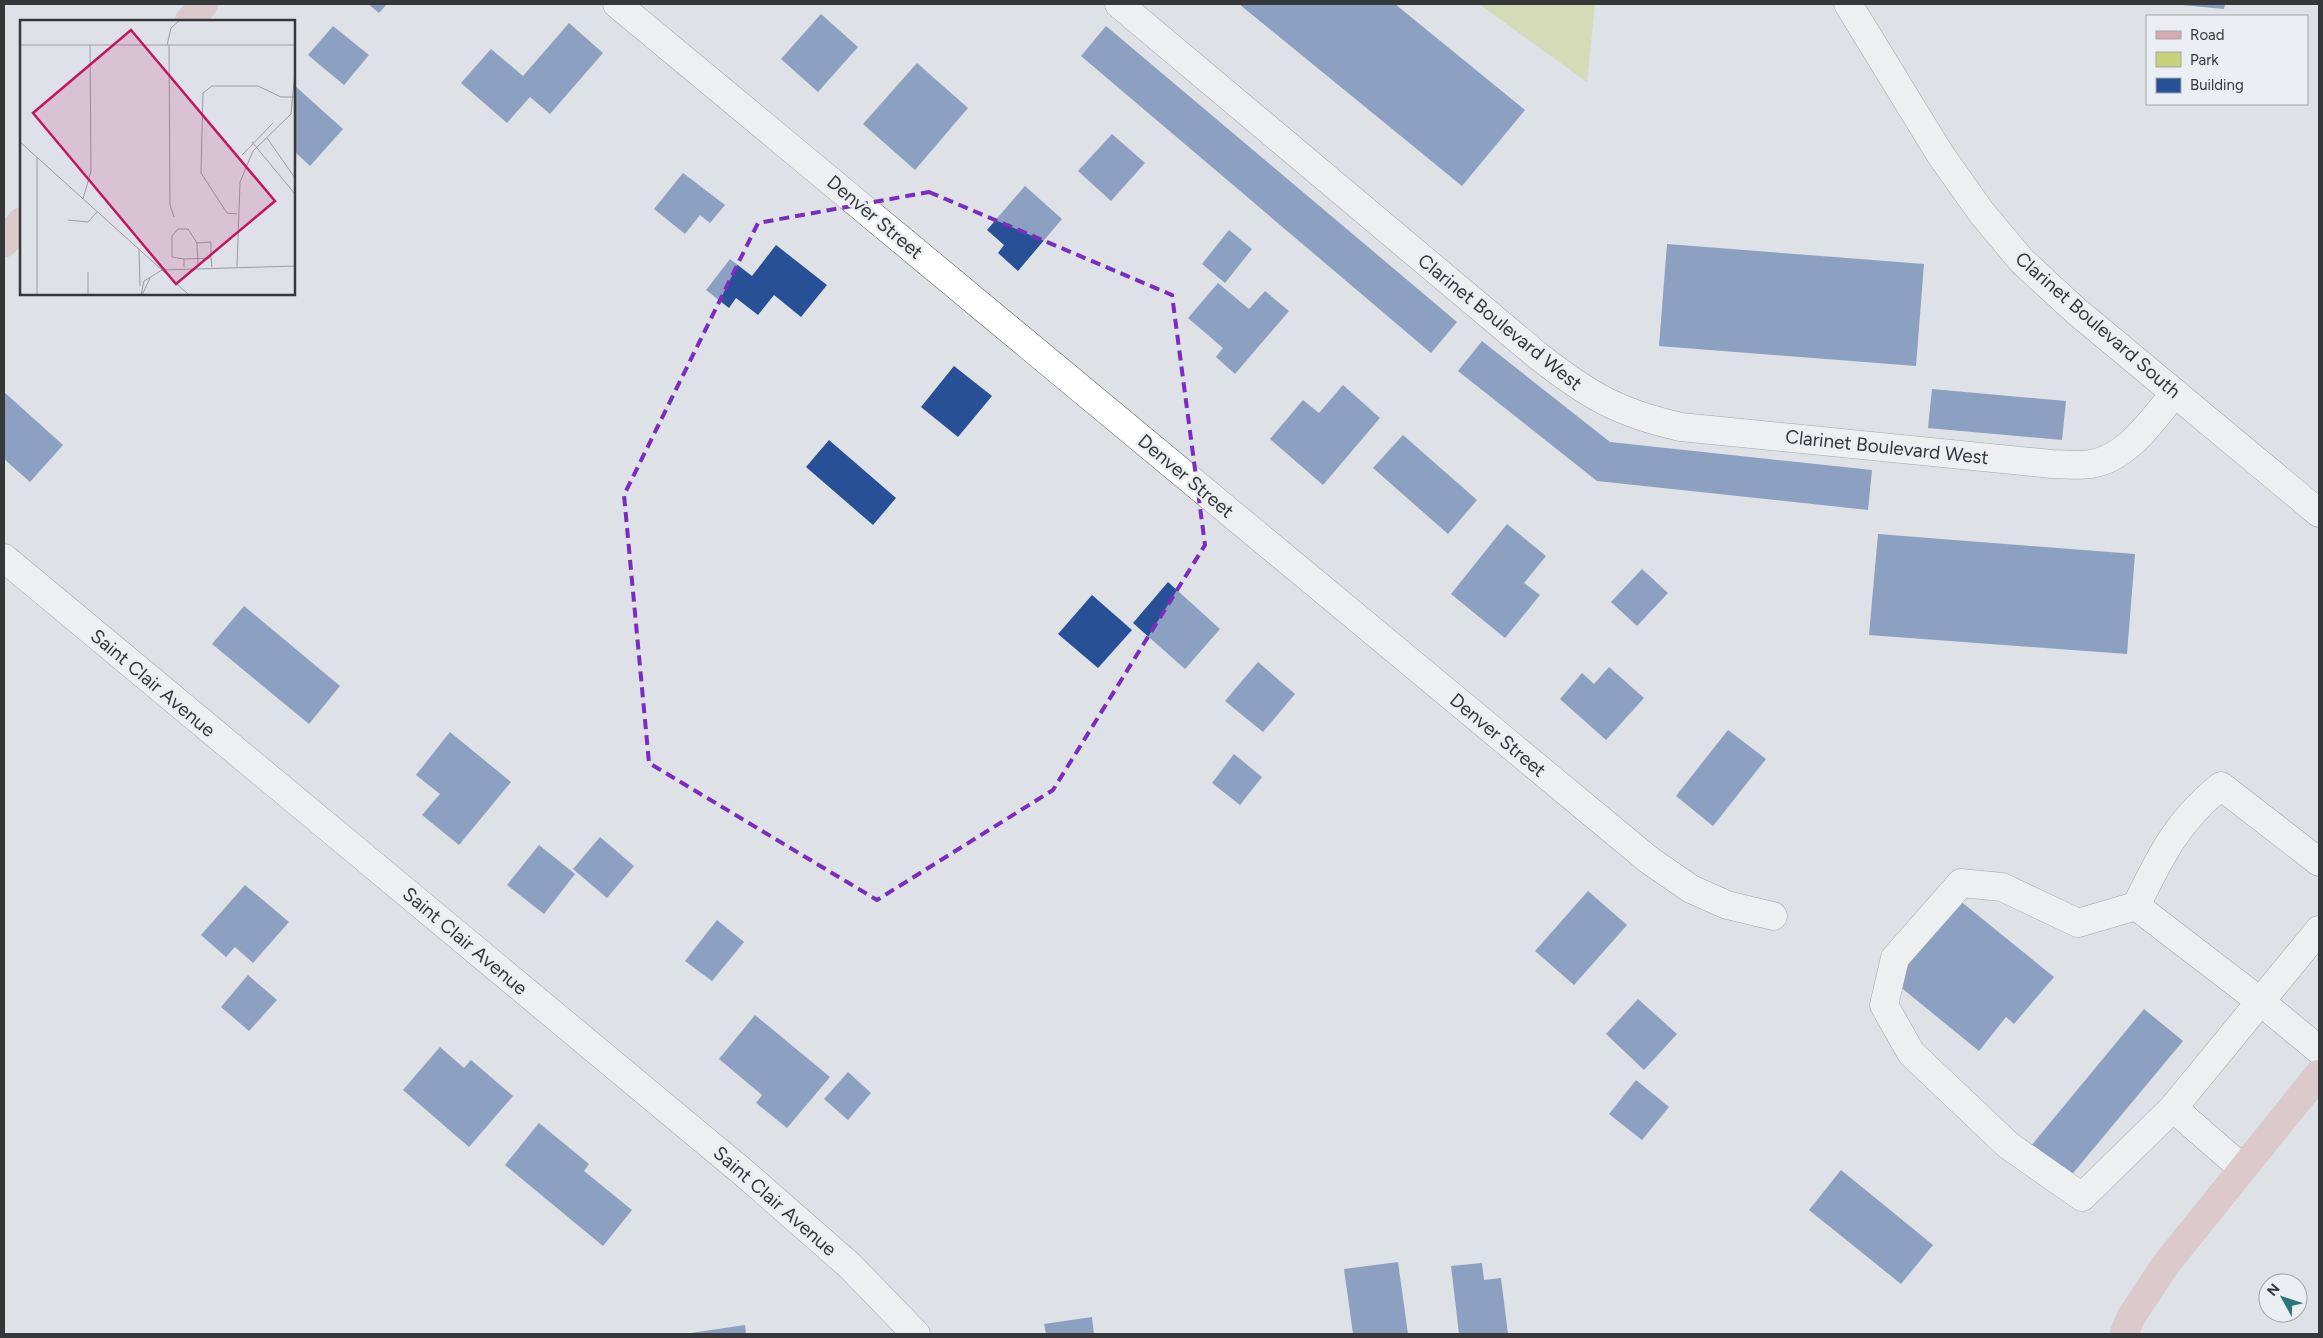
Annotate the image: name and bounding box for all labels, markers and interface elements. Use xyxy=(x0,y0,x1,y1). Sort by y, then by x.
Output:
legend xyxy=(2146,15,2308,105)
inset map xyxy=(20,20,295,295)
text: Road xyxy=(2190,26,2225,44)
text: Park xyxy=(2190,51,2219,69)
text: Building xyxy=(2190,76,2244,94)
street label: Denver Street xyxy=(822,170,928,264)
street label: Clarinet Boulevard South xyxy=(2011,247,2185,403)
street label: Clarinet Boulevard West xyxy=(1413,249,1587,395)
street label: Clarinet Boulevard West xyxy=(1784,425,1990,469)
street label: Denver Street xyxy=(1133,429,1239,523)
street label: Saint Clair Avenue xyxy=(86,624,220,742)
street label: Denver Street xyxy=(1445,688,1551,782)
street label: Saint Clair Avenue xyxy=(398,882,532,1000)
street label: Saint Clair Avenue xyxy=(709,1141,841,1261)
north arrow xyxy=(2258,1273,2308,1323)
text: N xyxy=(2263,1280,2283,1300)

